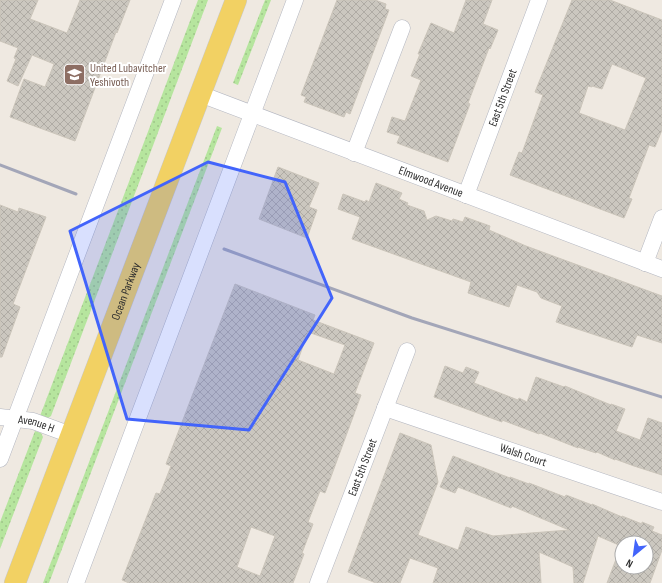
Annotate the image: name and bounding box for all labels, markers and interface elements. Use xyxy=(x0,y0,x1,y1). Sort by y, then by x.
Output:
place label: United Lubavitcher Yeshivoth xyxy=(90,61,167,90)
school or university icon: United Lubavitcher Yeshivoth xyxy=(62,62,88,88)
street label: East 5th Street xyxy=(485,66,520,128)
street label: Elmwood Avenue xyxy=(397,162,466,201)
street label: Ocean Parkway xyxy=(108,260,143,322)
street label: Avenue H xyxy=(16,412,57,436)
street label: East 5th Street xyxy=(345,436,380,498)
street label: Walsh Court xyxy=(498,440,549,470)
north arrow xyxy=(614,535,654,575)
text: N xyxy=(624,556,635,570)

